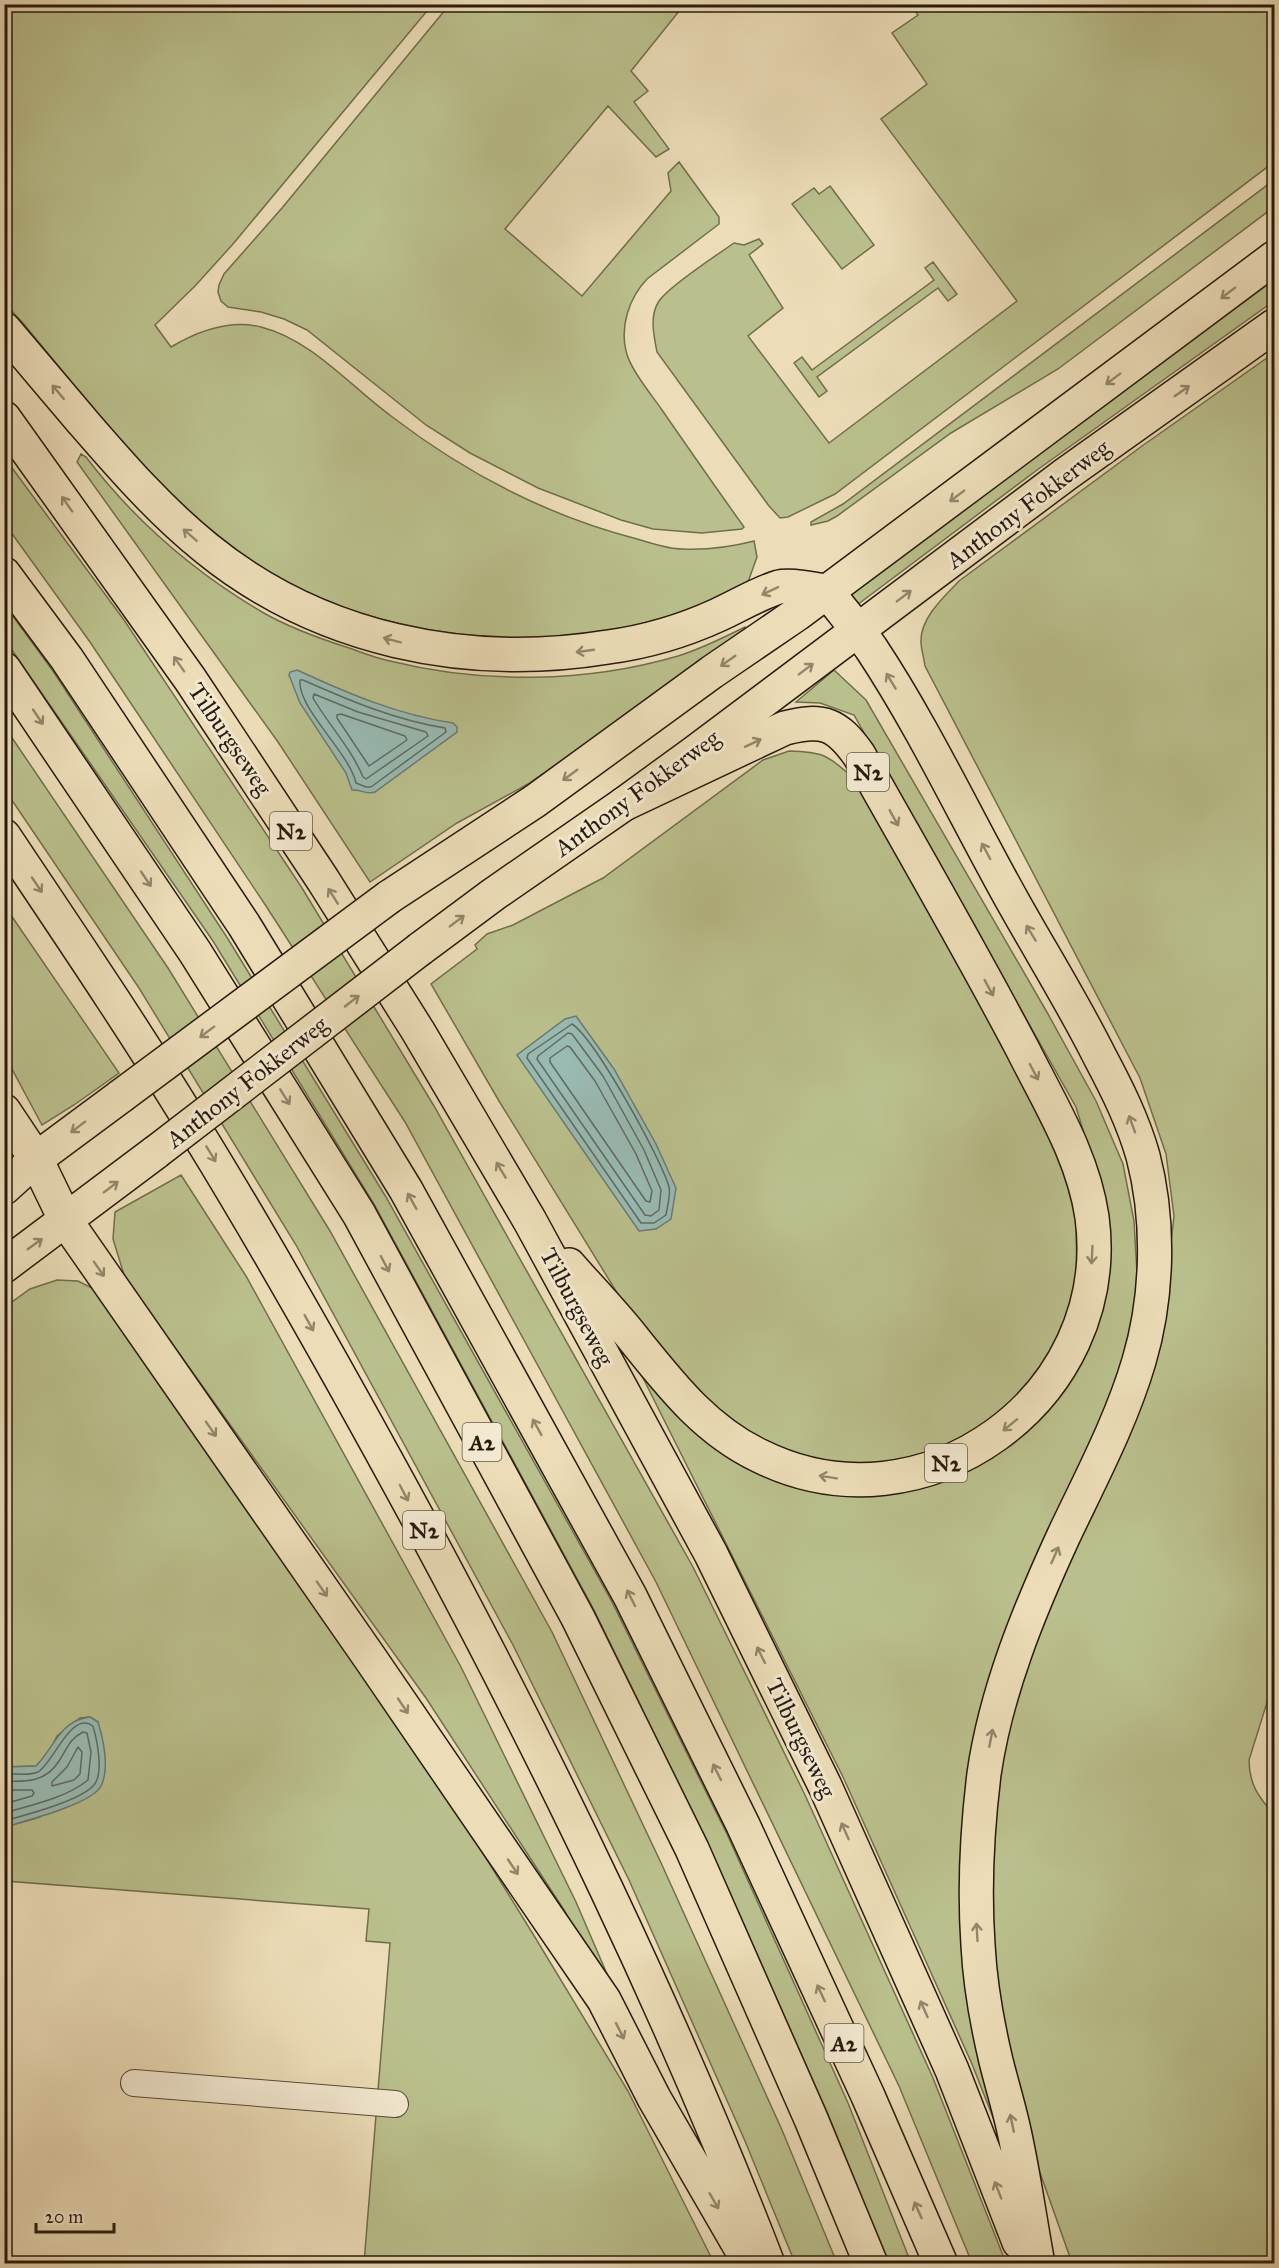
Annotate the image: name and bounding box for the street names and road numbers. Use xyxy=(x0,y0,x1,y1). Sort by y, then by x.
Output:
street label: Anthony Fokkerweg xyxy=(939,432,1116,576)
street label: Tilburgseweg xyxy=(181,677,279,802)
street label: Anthony Fokkerweg xyxy=(548,722,726,864)
road number: N2 xyxy=(847,753,889,791)
road number: N2 xyxy=(270,812,312,850)
street label: Anthony Fokkerweg xyxy=(159,1009,335,1155)
street label: Tilburgseweg xyxy=(533,1243,621,1372)
road number: A2 xyxy=(462,1423,502,1461)
road number: N2 xyxy=(925,1444,967,1482)
road number: N2 xyxy=(403,1511,445,1549)
street label: Tilburgseweg xyxy=(759,1673,843,1804)
road number: A2 xyxy=(824,2024,864,2062)

